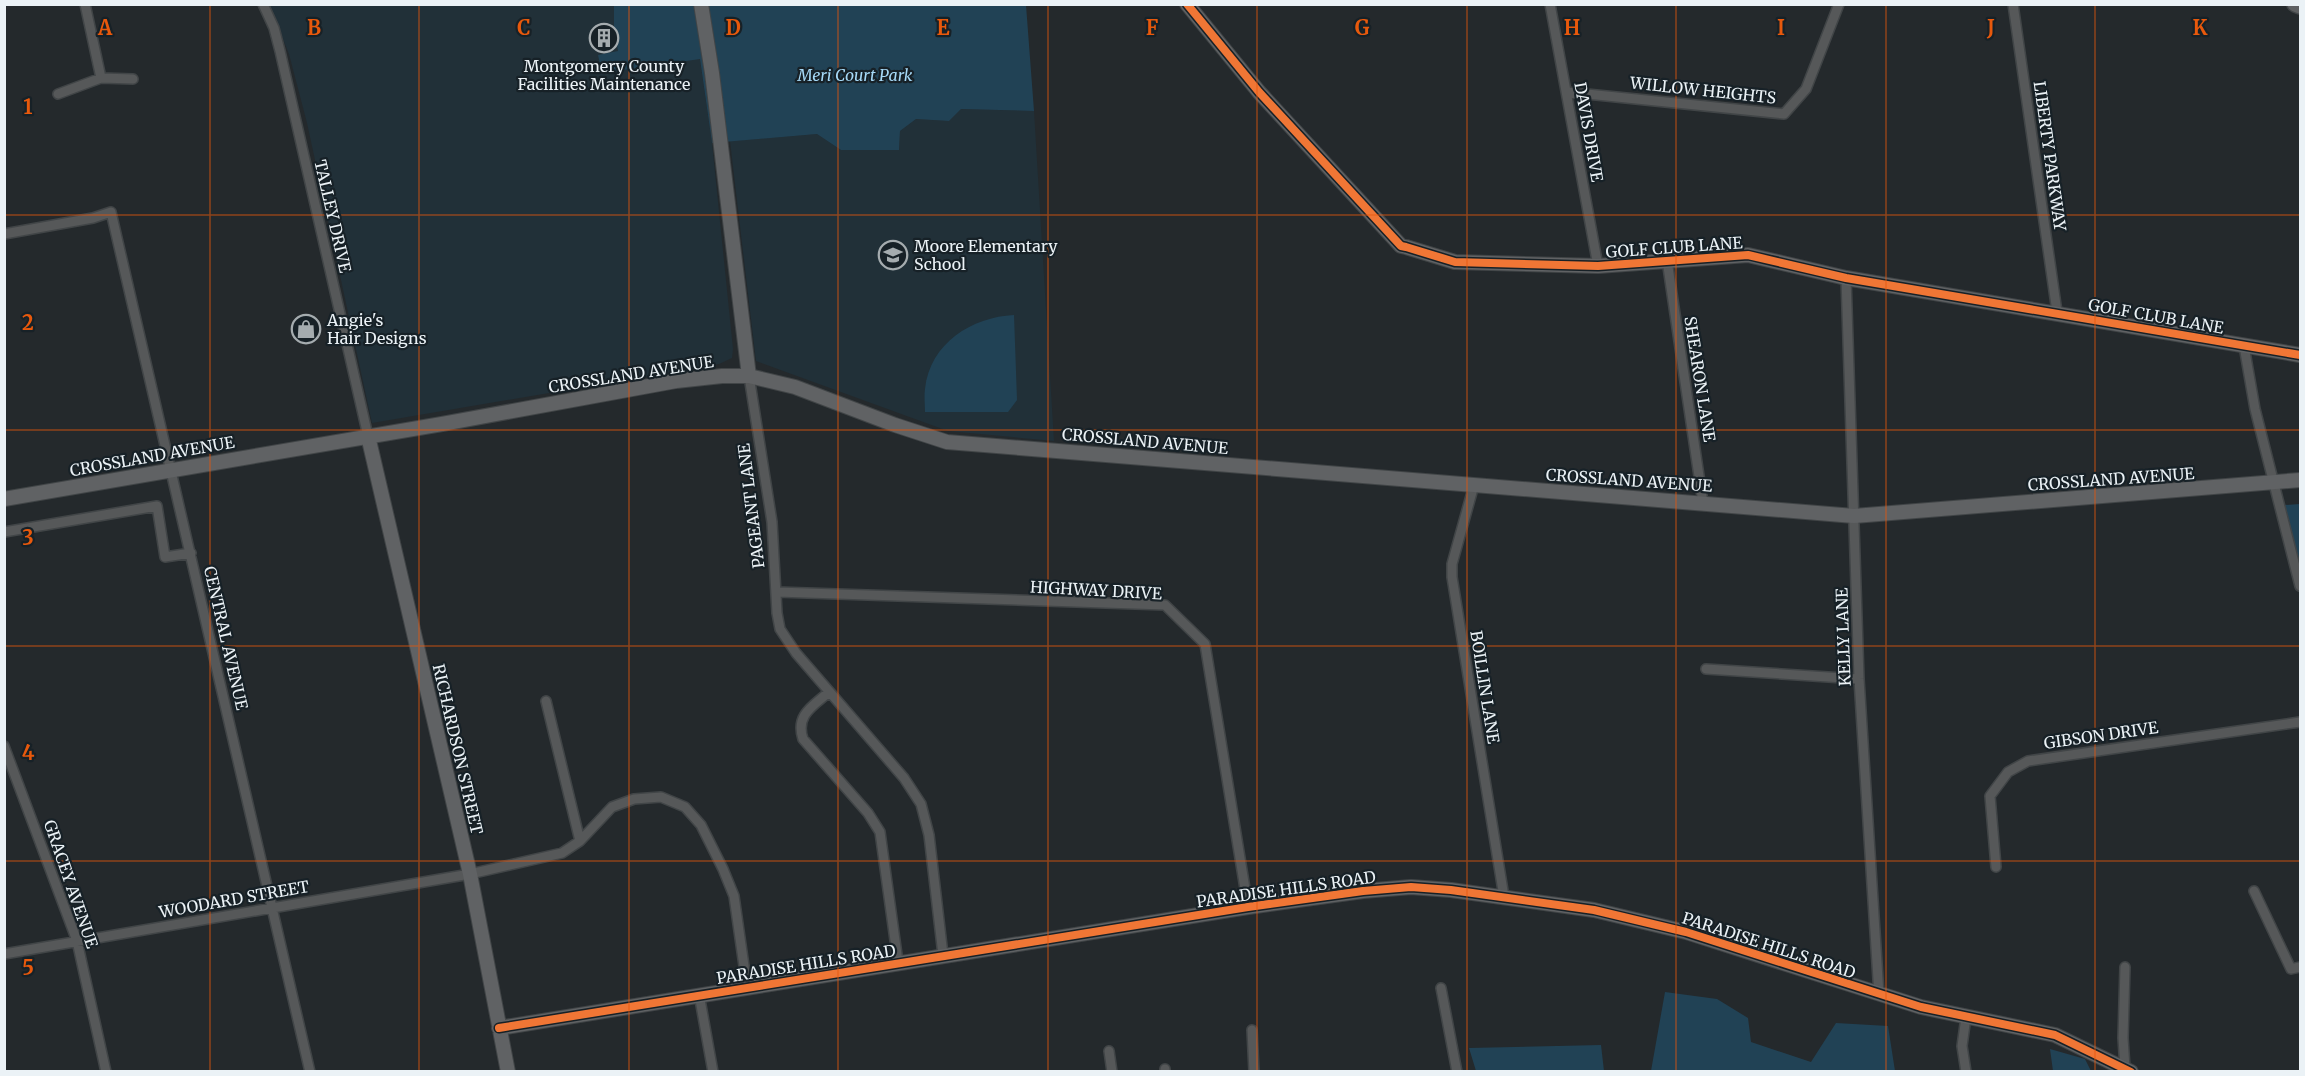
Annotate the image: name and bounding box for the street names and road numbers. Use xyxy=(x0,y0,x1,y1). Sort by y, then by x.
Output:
street label: WILLOW HEIGHTS xyxy=(1628,72,1777,108)
street label: DAVIS DRIVE xyxy=(1570,80,1608,184)
street label: LIBERTY PARKWAY xyxy=(2030,80,2071,233)
street label: TALLEY DRIVE xyxy=(310,158,356,275)
street label: GOLF CLUB LANE xyxy=(1605,232,1744,262)
street label: GOLF CLUB LANE xyxy=(2087,294,2226,338)
street label: SHEARON LANE xyxy=(1680,315,1720,444)
street label: CROSSLAND AVENUE xyxy=(547,351,716,397)
street label: CROSSLAND AVENUE xyxy=(1061,424,1230,458)
street label: CROSSLAND AVENUE xyxy=(68,432,237,480)
street label: PAGEANT LANE xyxy=(733,442,769,570)
street label: CROSSLAND AVENUE xyxy=(2027,463,2196,495)
street label: CROSSLAND AVENUE xyxy=(1545,464,1714,496)
street label: CENTRAL AVENUE xyxy=(200,564,252,713)
street label: HIGHWAY DRIVE xyxy=(1030,577,1163,603)
street label: KELLY LANE xyxy=(1831,587,1855,687)
street label: BOILLIN LANE xyxy=(1466,629,1504,746)
street label: RICHARDSON STREET xyxy=(429,662,487,836)
street label: GIBSON DRIVE xyxy=(2043,717,2160,753)
street label: GRACEY AVENUE xyxy=(40,817,103,952)
street label: PARADISE HILLS ROAD xyxy=(1195,867,1377,911)
street label: WOODARD STREET xyxy=(156,876,311,922)
street label: PARADISE HILLS ROAD xyxy=(1680,908,1858,982)
street label: PARADISE HILLS ROAD xyxy=(715,940,897,988)

